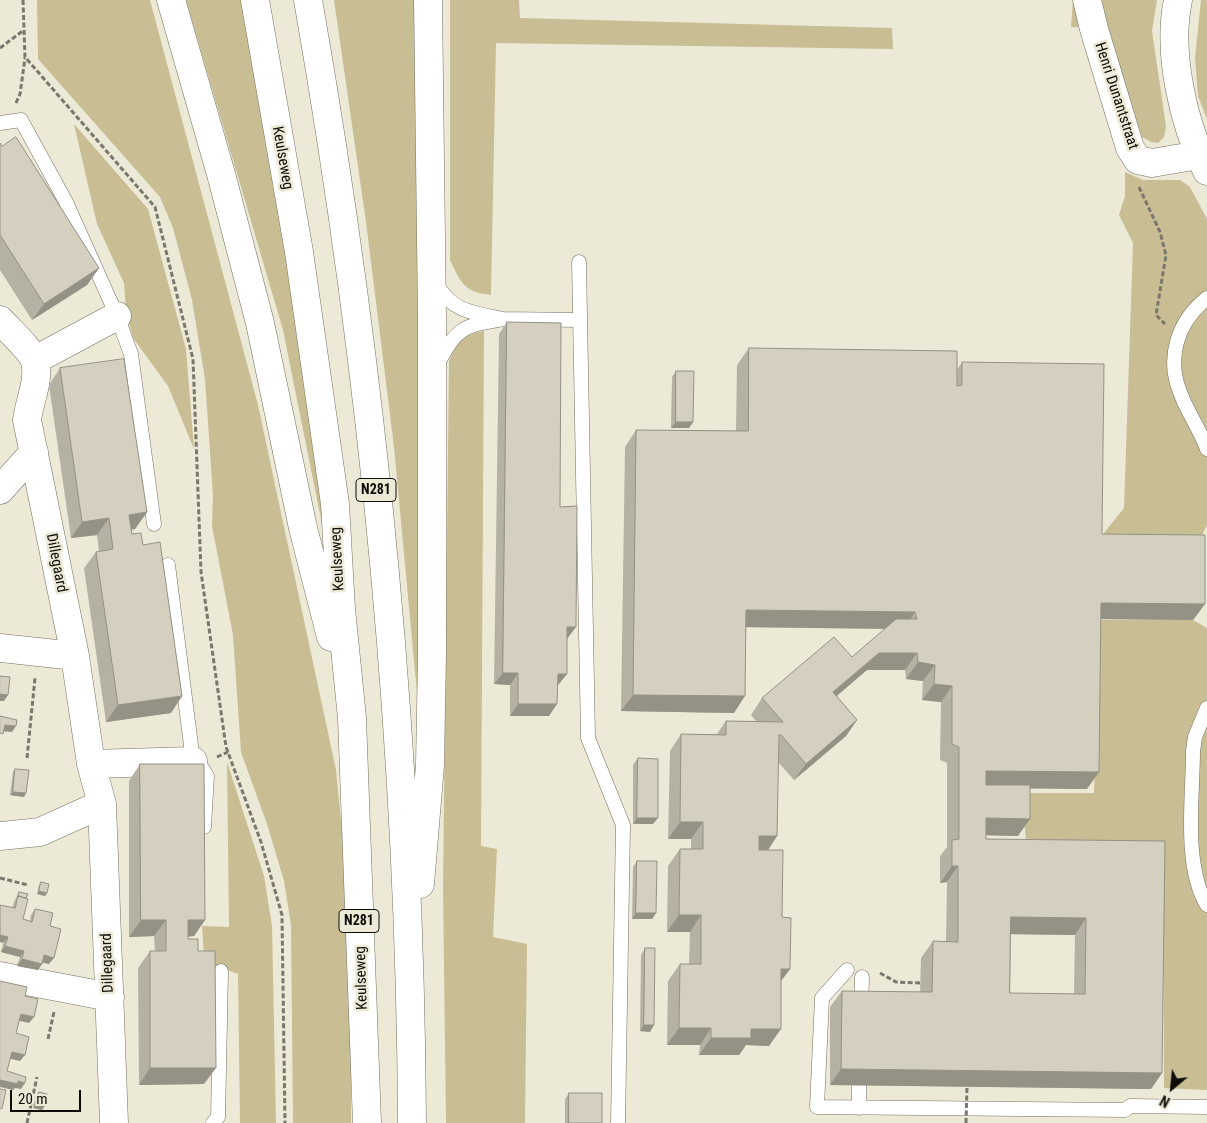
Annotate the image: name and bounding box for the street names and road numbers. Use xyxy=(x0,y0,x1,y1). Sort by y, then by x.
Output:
street label: Henri Dunantstraat xyxy=(1090,40,1142,152)
street label: Keulseweg xyxy=(268,125,296,191)
road number: N281 xyxy=(356,478,396,502)
street label: Keulseweg xyxy=(327,527,349,591)
street label: Dillegaard xyxy=(41,532,71,594)
road number: N281 xyxy=(339,909,379,932)
street label: Dillegaard xyxy=(98,933,118,993)
street label: Keulseweg xyxy=(352,946,372,1010)

